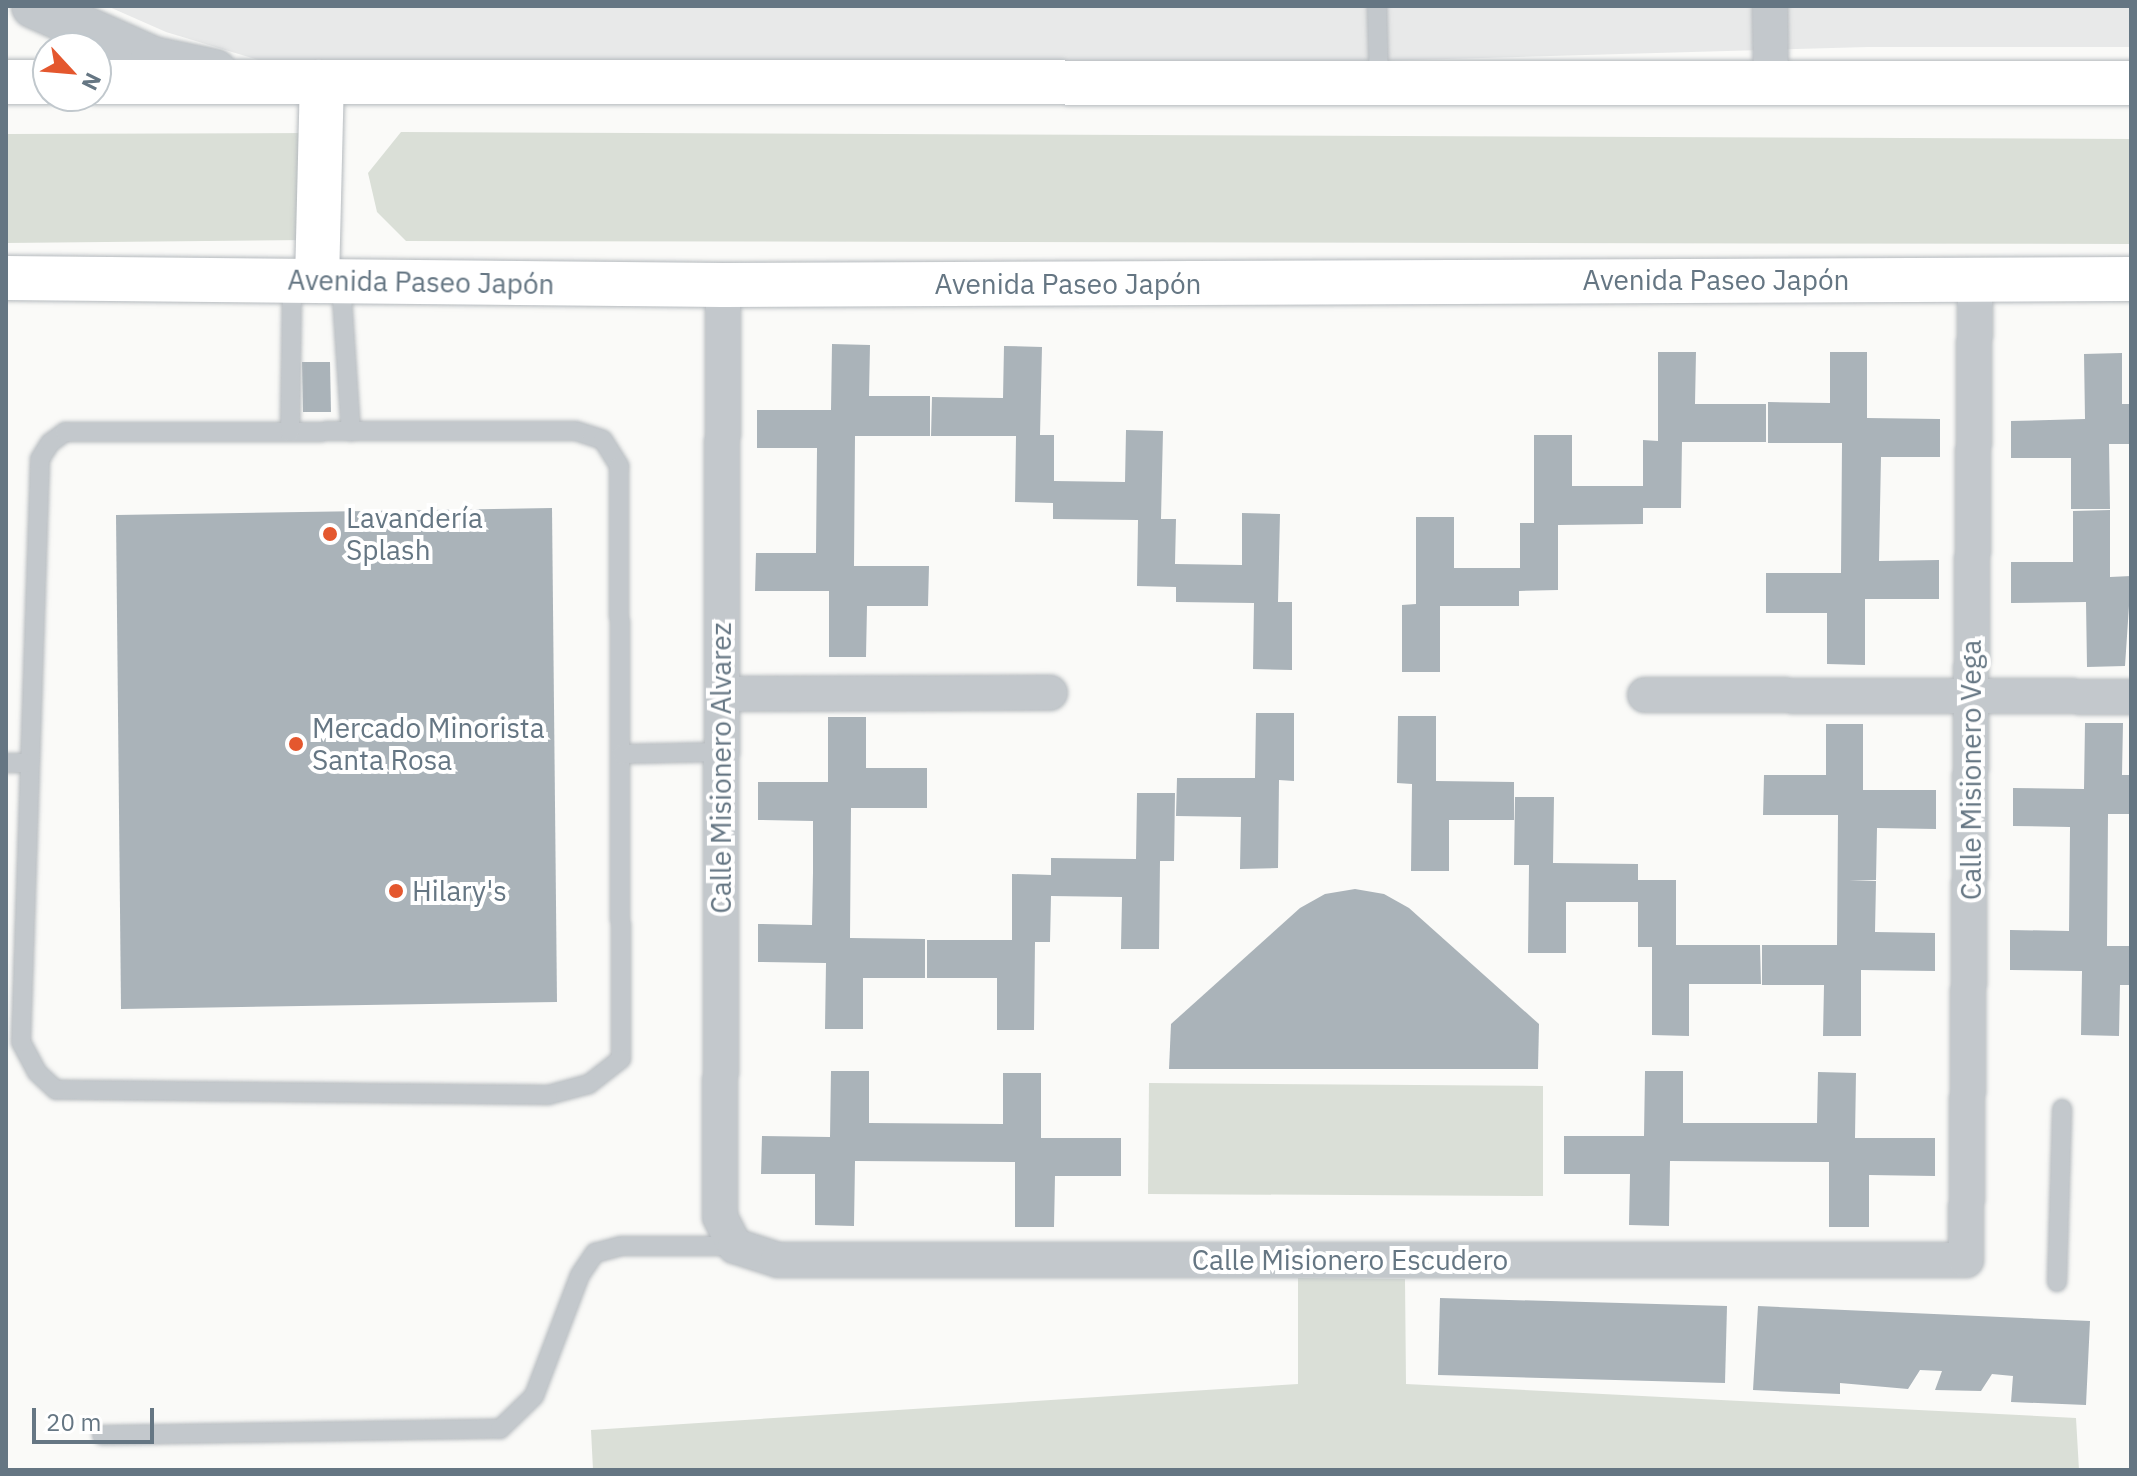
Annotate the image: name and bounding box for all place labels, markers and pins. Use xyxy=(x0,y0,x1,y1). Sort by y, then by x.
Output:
place label: Lavandería Splash xyxy=(346,501,483,567)
marker: Lavandería Splash xyxy=(321,525,339,543)
place label: Mercado Minorista Santa Rosa xyxy=(312,711,545,777)
marker: Mercado Minorista Santa Rosa xyxy=(287,735,305,753)
place label: Hilary's xyxy=(412,874,507,908)
marker: Hilary's xyxy=(387,882,405,900)

